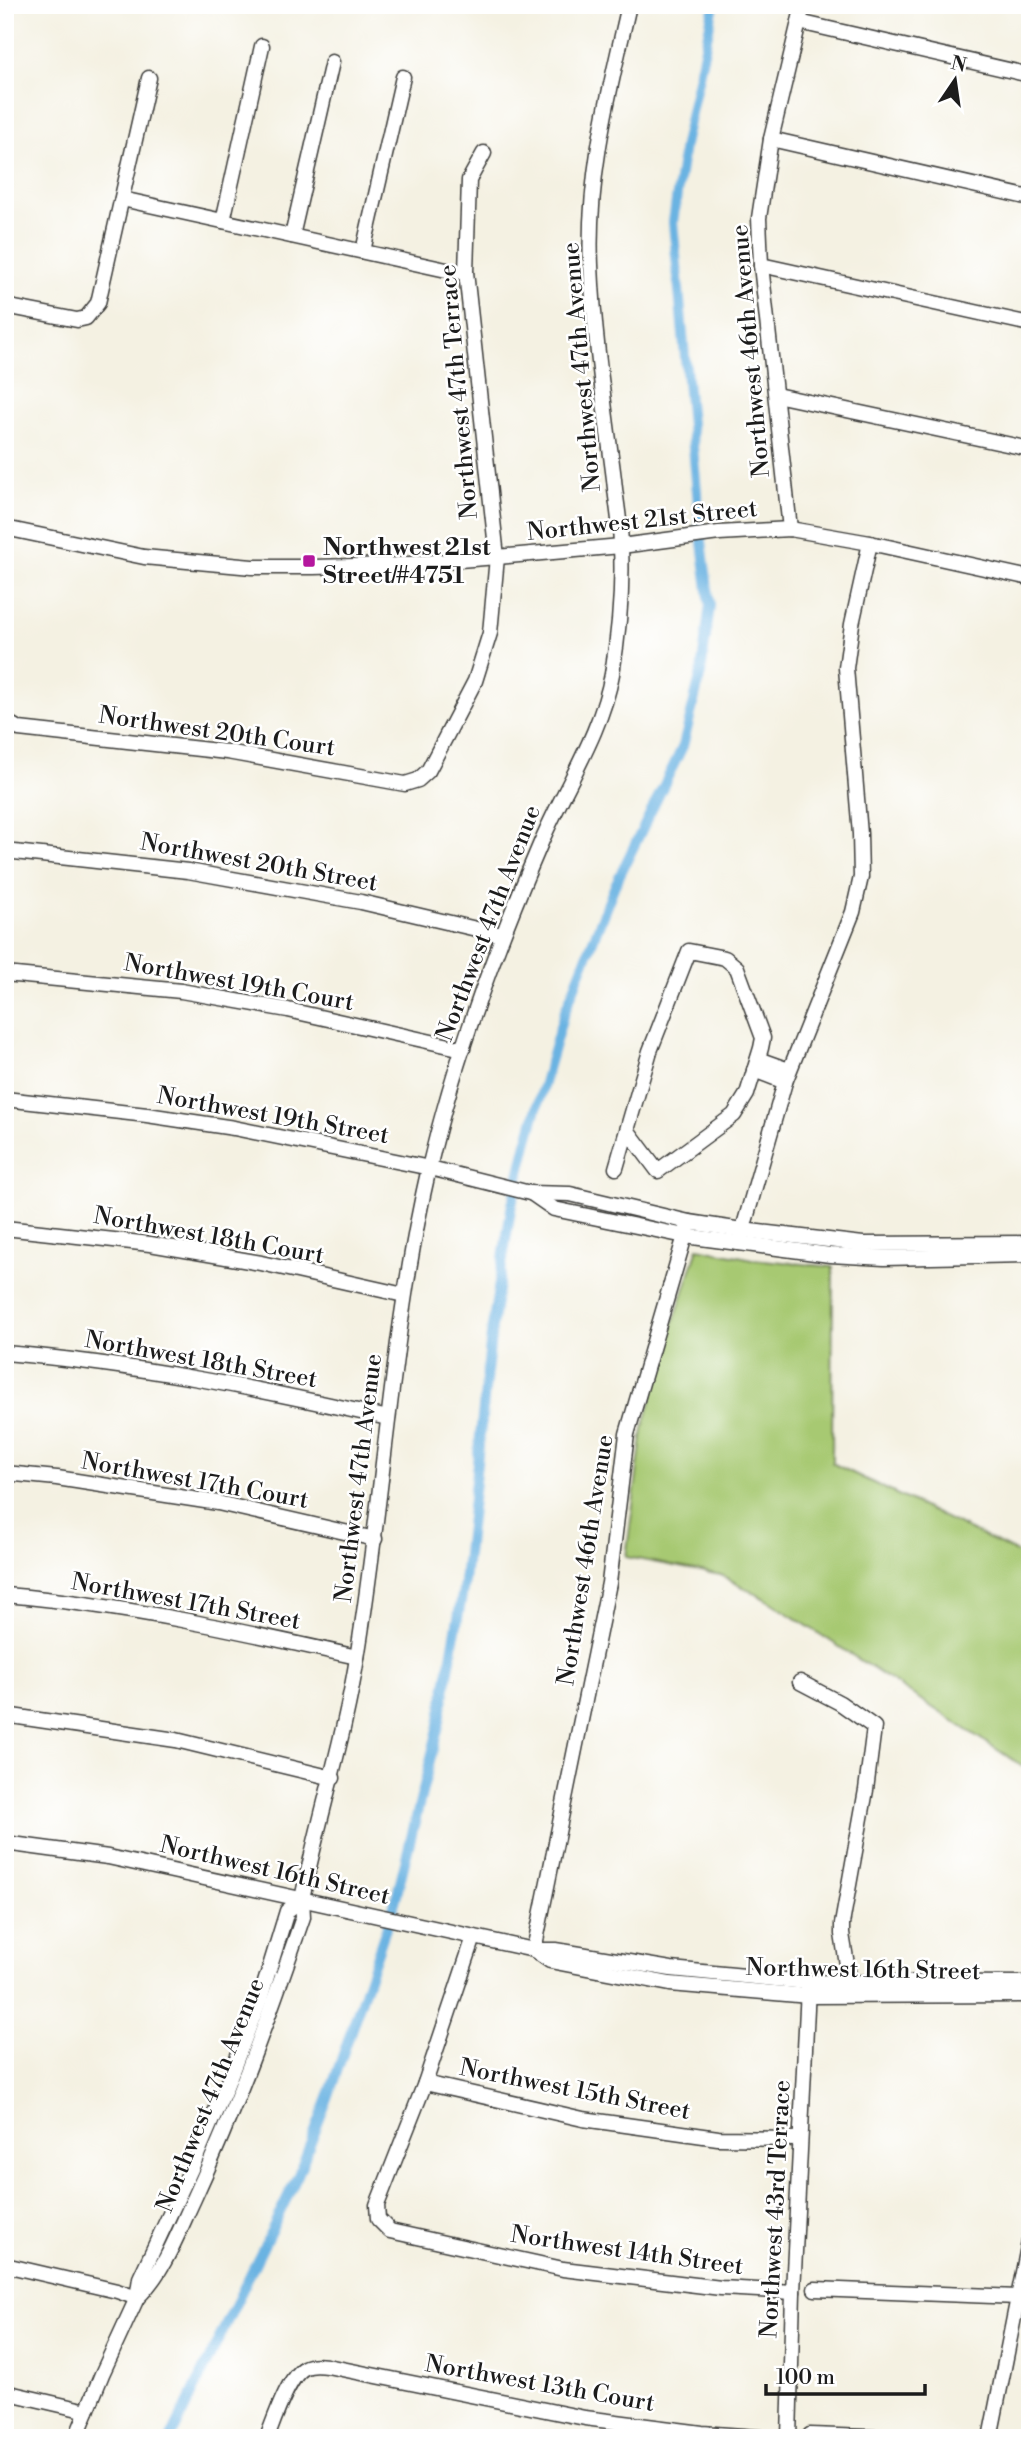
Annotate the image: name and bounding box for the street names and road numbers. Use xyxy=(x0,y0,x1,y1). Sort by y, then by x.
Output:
street label: Northwest 46th Avenue xyxy=(725,223,777,479)
street label: Northwest 47th Avenue xyxy=(556,241,608,493)
street label: Northwest 47th Terrace xyxy=(433,263,485,520)
street label: Northwest 21st Street xyxy=(525,494,759,548)
street label: Northwest 20th Court xyxy=(97,701,338,764)
street label: Northwest 47th Avenue xyxy=(430,801,548,1046)
street label: Northwest 20th Street xyxy=(138,827,380,899)
street label: Northwest 19th Court xyxy=(122,948,357,1018)
street label: Northwest 19th Street xyxy=(155,1081,392,1151)
street label: Northwest 18th Court xyxy=(91,1201,327,1271)
street label: Northwest 18th Street xyxy=(82,1325,320,1395)
street label: Northwest 47th Avenue xyxy=(329,1352,389,1604)
street label: Northwest 46th Avenue xyxy=(551,1433,621,1688)
street label: Northwest 17th Court xyxy=(79,1446,311,1516)
street label: Northwest 17th Street xyxy=(69,1567,303,1637)
street label: Northwest 16th Street xyxy=(157,1830,393,1912)
street label: Northwest 16th Street xyxy=(745,1953,981,1987)
street label: Northwest 47th Avenue xyxy=(150,1974,272,2217)
street label: Northwest 15th Street xyxy=(457,2053,693,2127)
street label: Northwest 43rd Terrace xyxy=(754,2079,798,2339)
street label: Northwest 14th Street xyxy=(509,2220,746,2282)
street label: Northwest 13th Court xyxy=(423,2349,657,2419)

